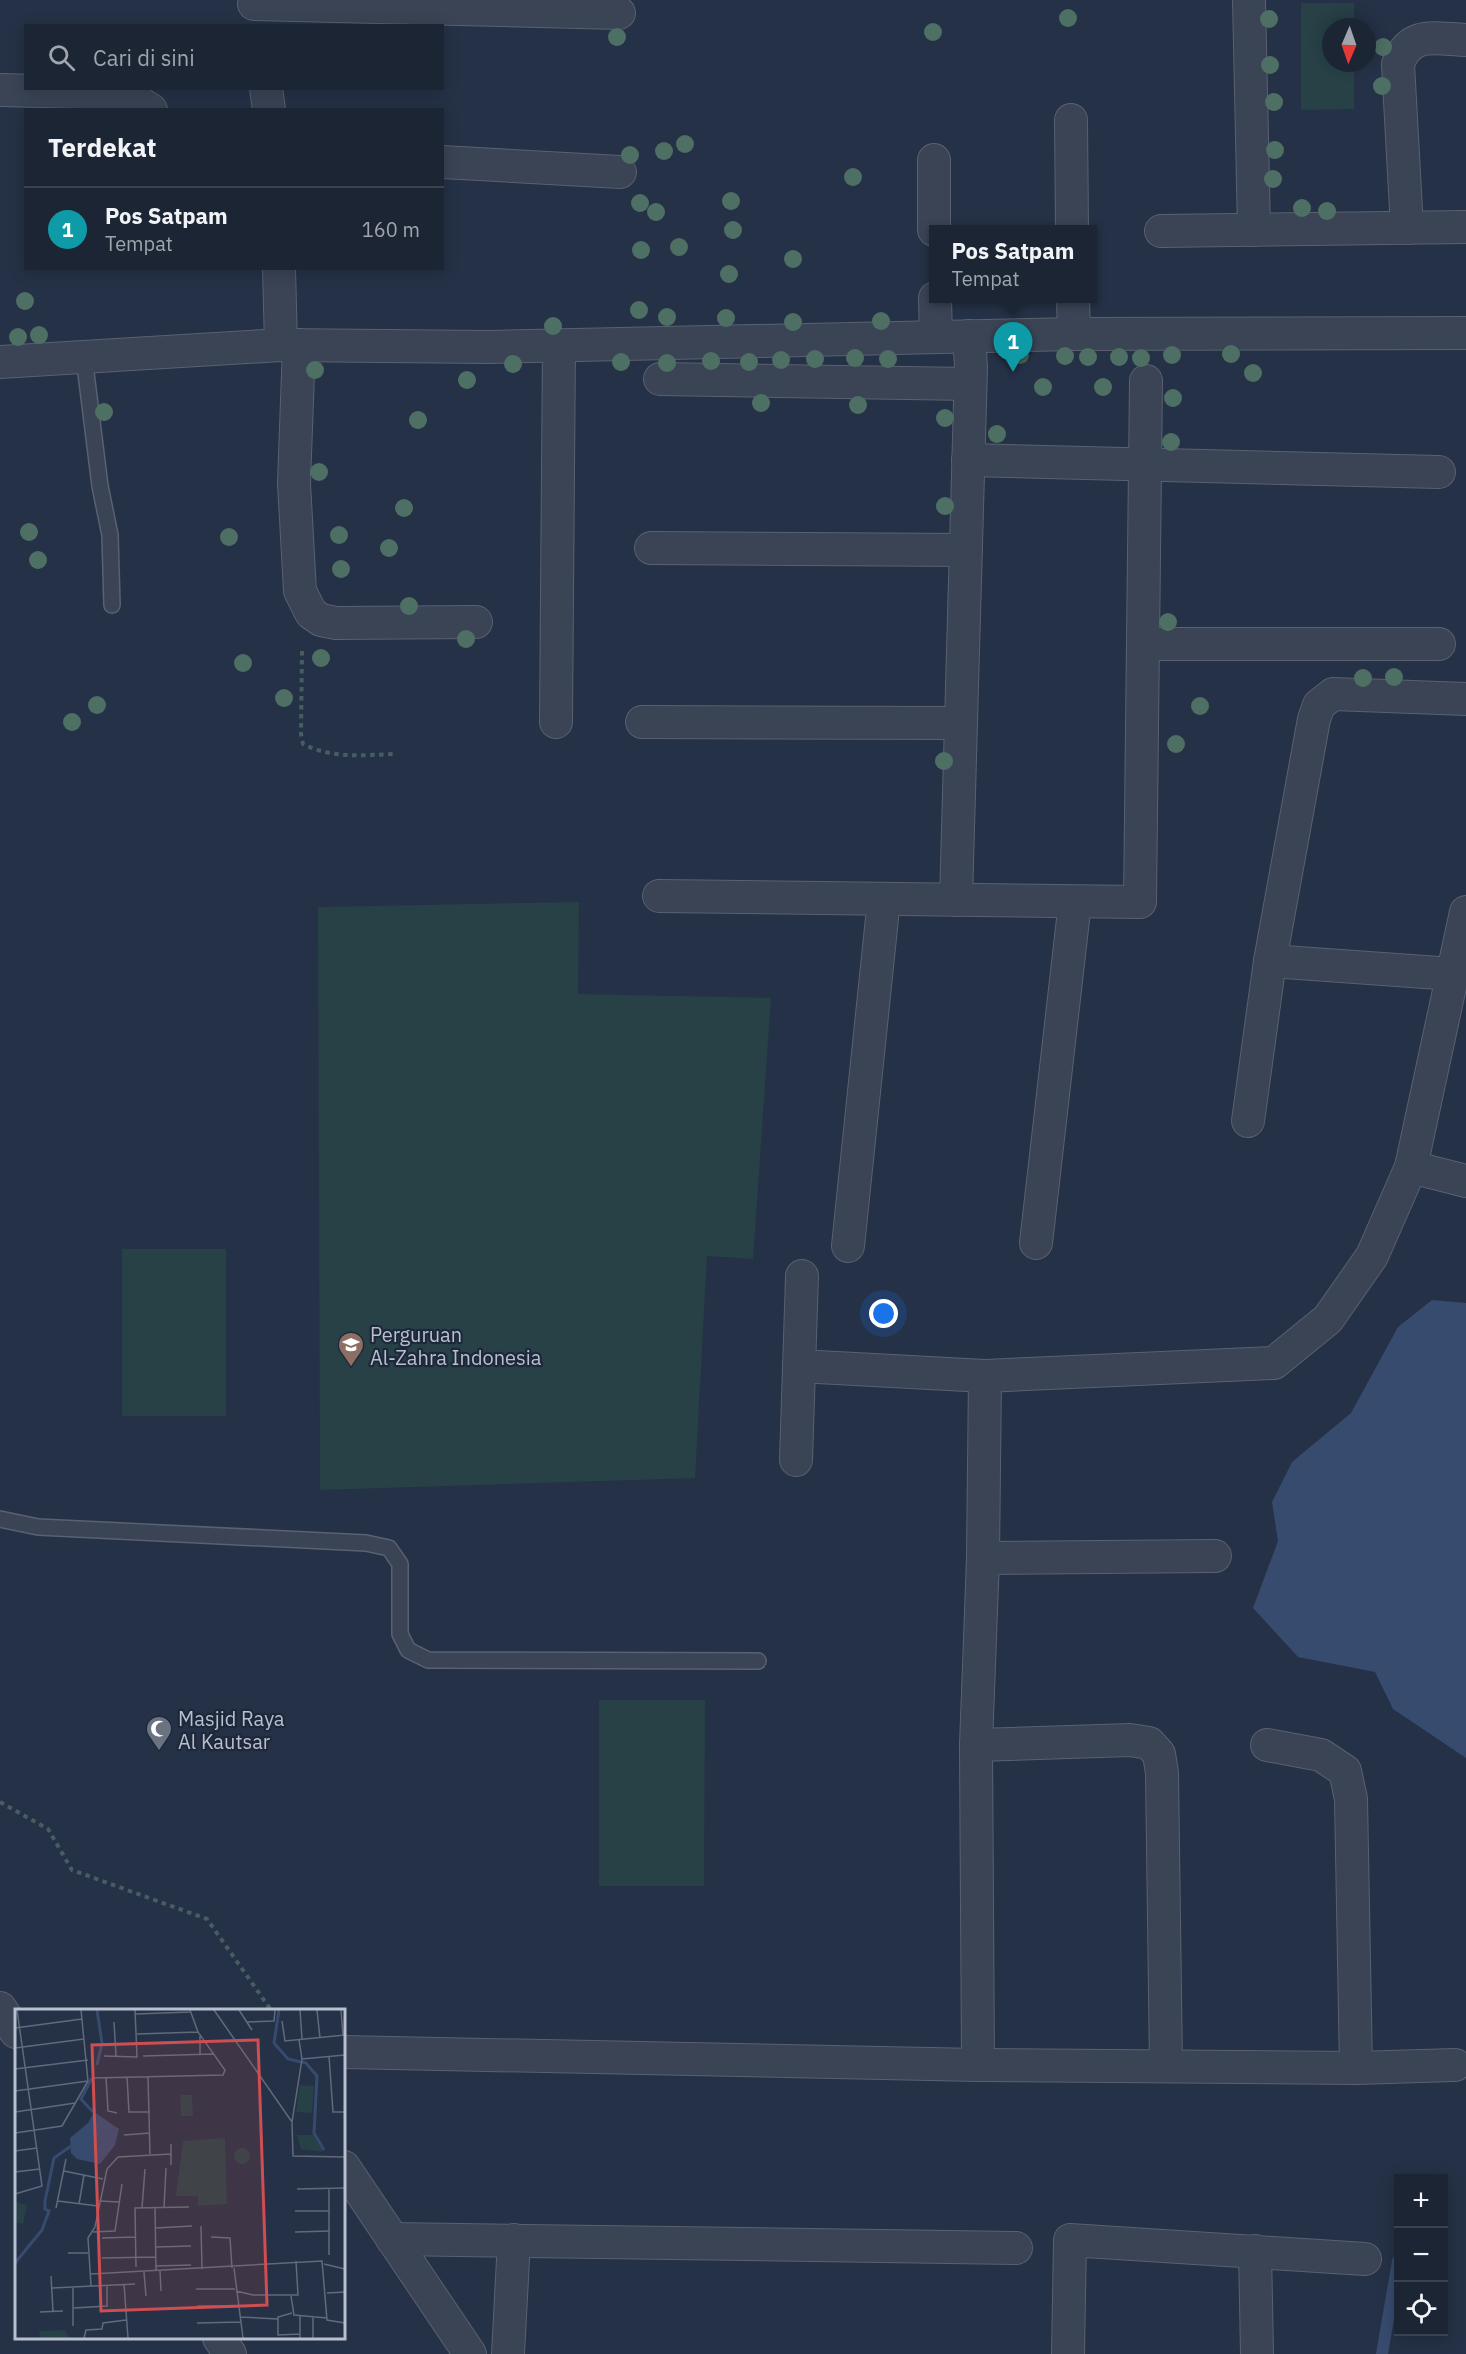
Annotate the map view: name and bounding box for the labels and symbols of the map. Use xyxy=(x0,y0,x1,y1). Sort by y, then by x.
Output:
north arrow xyxy=(1322,18,1376,72)
pin: 1 xyxy=(994,322,1032,372)
your location xyxy=(869,1299,898,1328)
place label: Perguruan Al-Zahra Indonesia xyxy=(370,1321,542,1371)
school or university icon: Perguruan Al-Zahra Indonesia xyxy=(336,1330,366,1368)
place label: Masjid Raya Al Kautsar xyxy=(178,1705,285,1755)
mosque icon: Masjid Raya Al Kautsar xyxy=(144,1714,174,1752)
inset map xyxy=(15,2009,345,2339)

